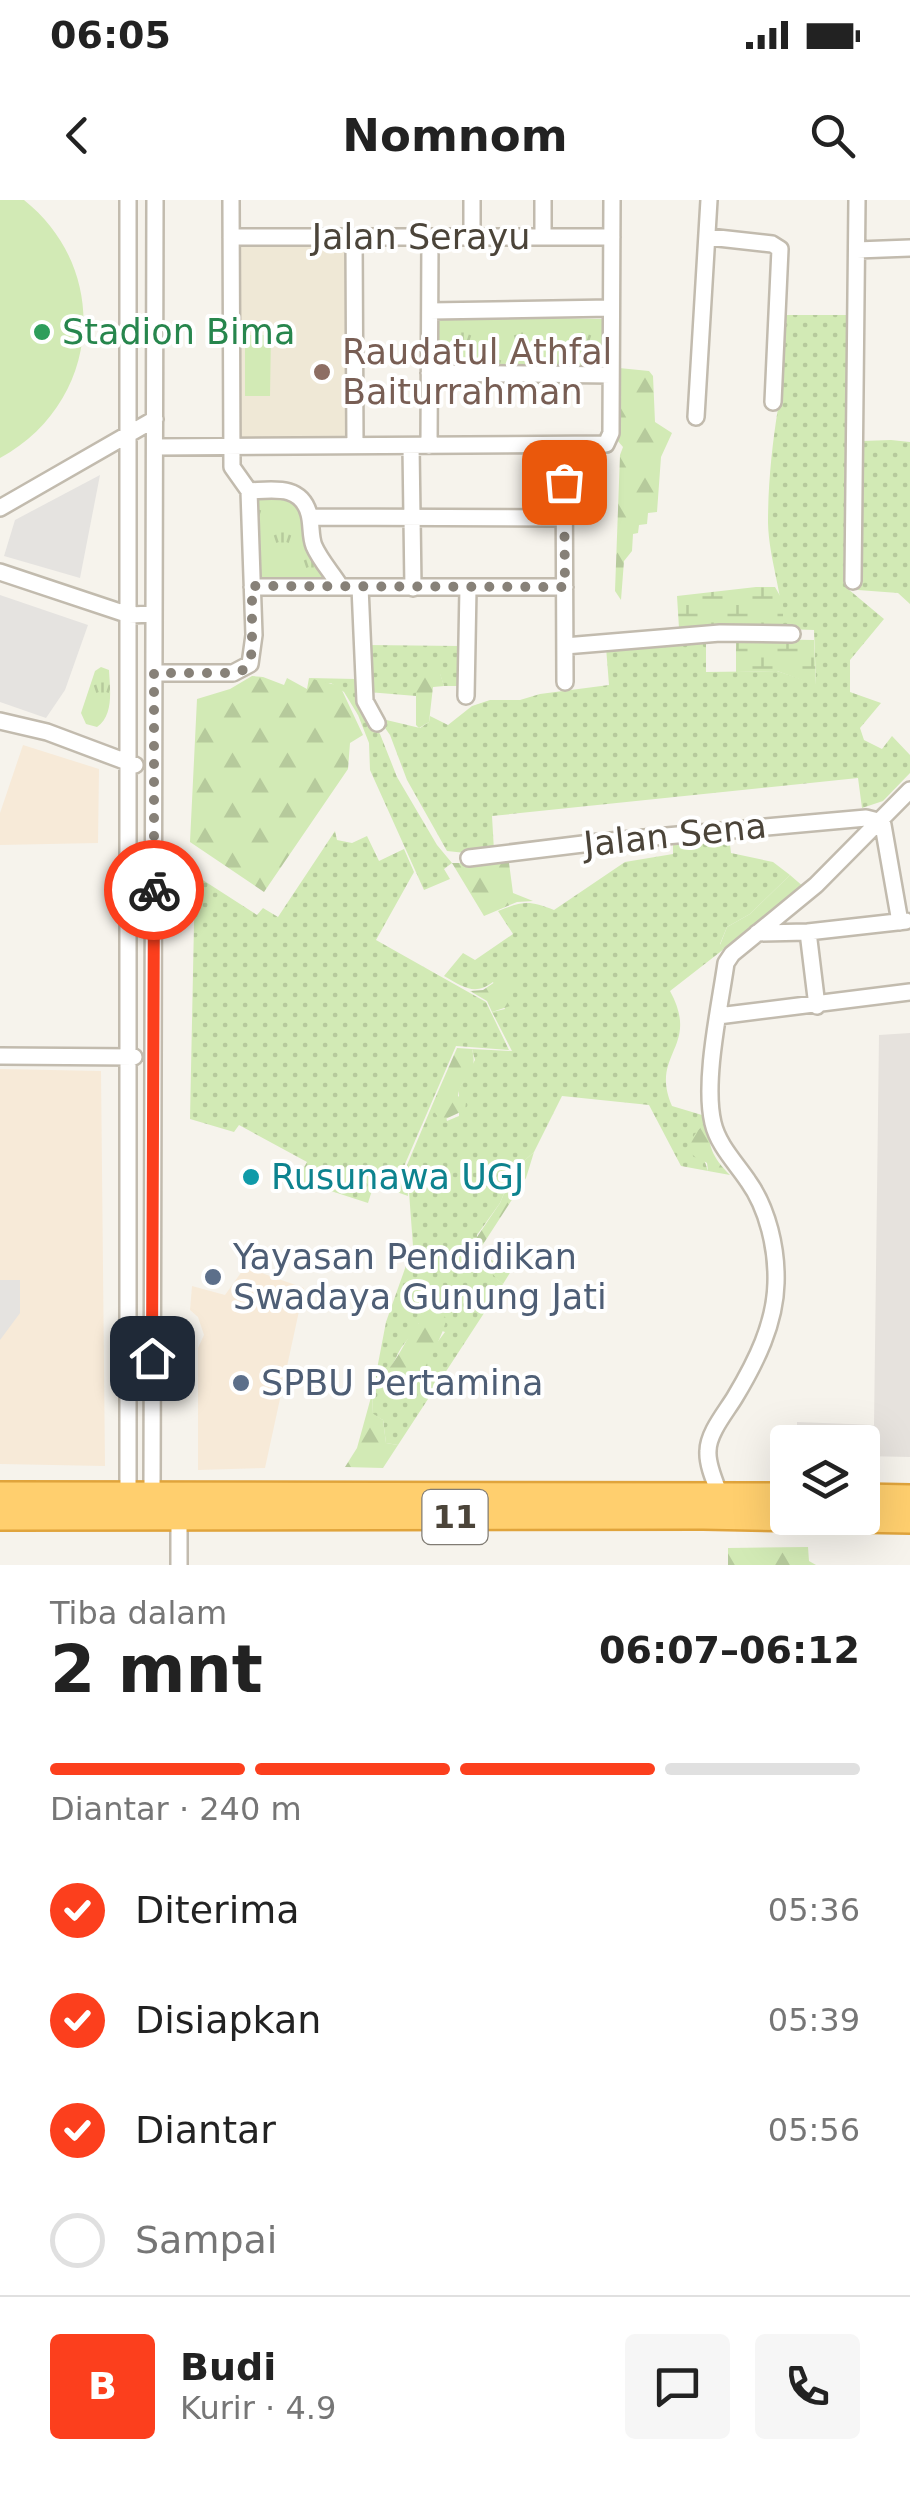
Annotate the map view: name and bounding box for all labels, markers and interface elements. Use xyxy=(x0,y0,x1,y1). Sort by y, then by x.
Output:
text: 06:05 xyxy=(50,13,171,57)
icon: back xyxy=(50,108,105,163)
icon: search xyxy=(805,108,860,163)
text: Nomnom xyxy=(342,109,568,162)
street label: Jalan Serayu xyxy=(310,217,530,257)
place label: Stadion Bima xyxy=(62,312,295,352)
marker: Stadion Bima xyxy=(31,321,53,343)
place label: Raudatul Athfal Baiturrahman xyxy=(342,332,612,412)
marker: Raudatul Athfal Baiturrahman xyxy=(311,361,333,383)
pin xyxy=(522,440,607,525)
icon: bag xyxy=(537,455,592,510)
street label: Jalan Sena xyxy=(580,806,768,865)
courier xyxy=(104,840,204,940)
icon: bike xyxy=(127,863,182,918)
place label: Rusunawa UGJ xyxy=(271,1157,524,1197)
marker: Rusunawa UGJ xyxy=(240,1166,262,1188)
place label: Yayasan Pendidikan Swadaya Gunung Jati xyxy=(232,1237,607,1317)
marker: Yayasan Pendidikan Swadaya Gunung Jati xyxy=(202,1266,224,1288)
pin xyxy=(110,1316,195,1401)
icon: home xyxy=(125,1331,180,1386)
place label: SPBU Pertamina xyxy=(261,1363,543,1403)
marker: SPBU Pertamina xyxy=(230,1372,252,1394)
map controls xyxy=(770,1425,880,1535)
button: layers xyxy=(770,1425,880,1535)
road number: 11 xyxy=(422,1490,488,1544)
text: Tiba dalam xyxy=(50,1594,227,1632)
text: 06:07–06:12 xyxy=(599,1628,860,1672)
text: 2 mnt xyxy=(50,1632,263,1707)
text: Diantar · 240 m xyxy=(50,1790,302,1828)
icon: check xyxy=(50,1883,105,1938)
text: Diterima xyxy=(135,1888,300,1932)
text: 05:36 xyxy=(768,1891,860,1929)
icon: check xyxy=(50,1993,105,2048)
text: Disiapkan xyxy=(135,1998,321,2042)
text: 05:39 xyxy=(768,2001,860,2039)
icon: check xyxy=(50,2103,105,2158)
text: Diantar xyxy=(135,2108,276,2152)
text: 05:56 xyxy=(768,2111,860,2149)
text: Sampai xyxy=(135,2218,277,2262)
button: chat xyxy=(625,2334,730,2439)
button: phone xyxy=(755,2334,860,2439)
text: Budi xyxy=(180,2345,276,2389)
text: B xyxy=(88,2364,117,2408)
text: Kurir · 4.9 xyxy=(180,2389,336,2427)

